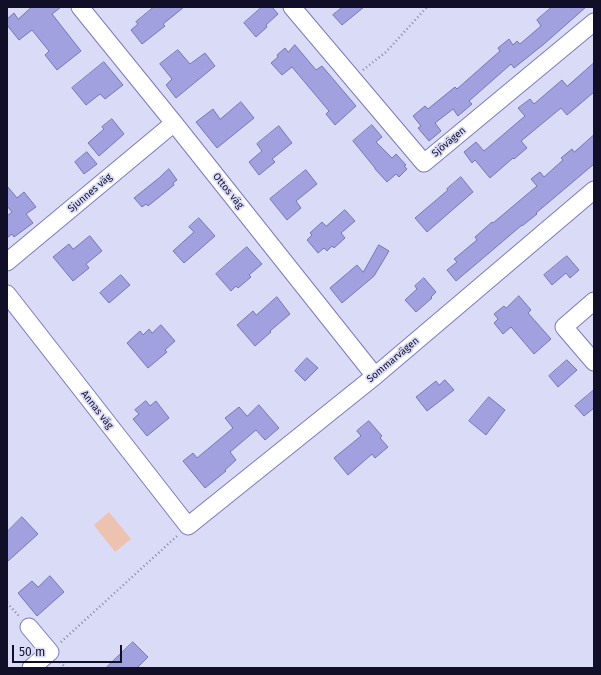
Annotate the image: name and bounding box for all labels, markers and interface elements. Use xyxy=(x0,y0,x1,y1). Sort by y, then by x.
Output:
street label: Sjövägen xyxy=(430,124,468,160)
street label: Sjunnes väg xyxy=(66,171,114,215)
street label: Ottos väg xyxy=(210,171,246,211)
street label: Sommarvägen xyxy=(365,335,421,385)
street label: Annas väg xyxy=(78,388,116,432)
scale bar xyxy=(14,637,124,663)
text: 50 m xyxy=(19,645,45,659)

